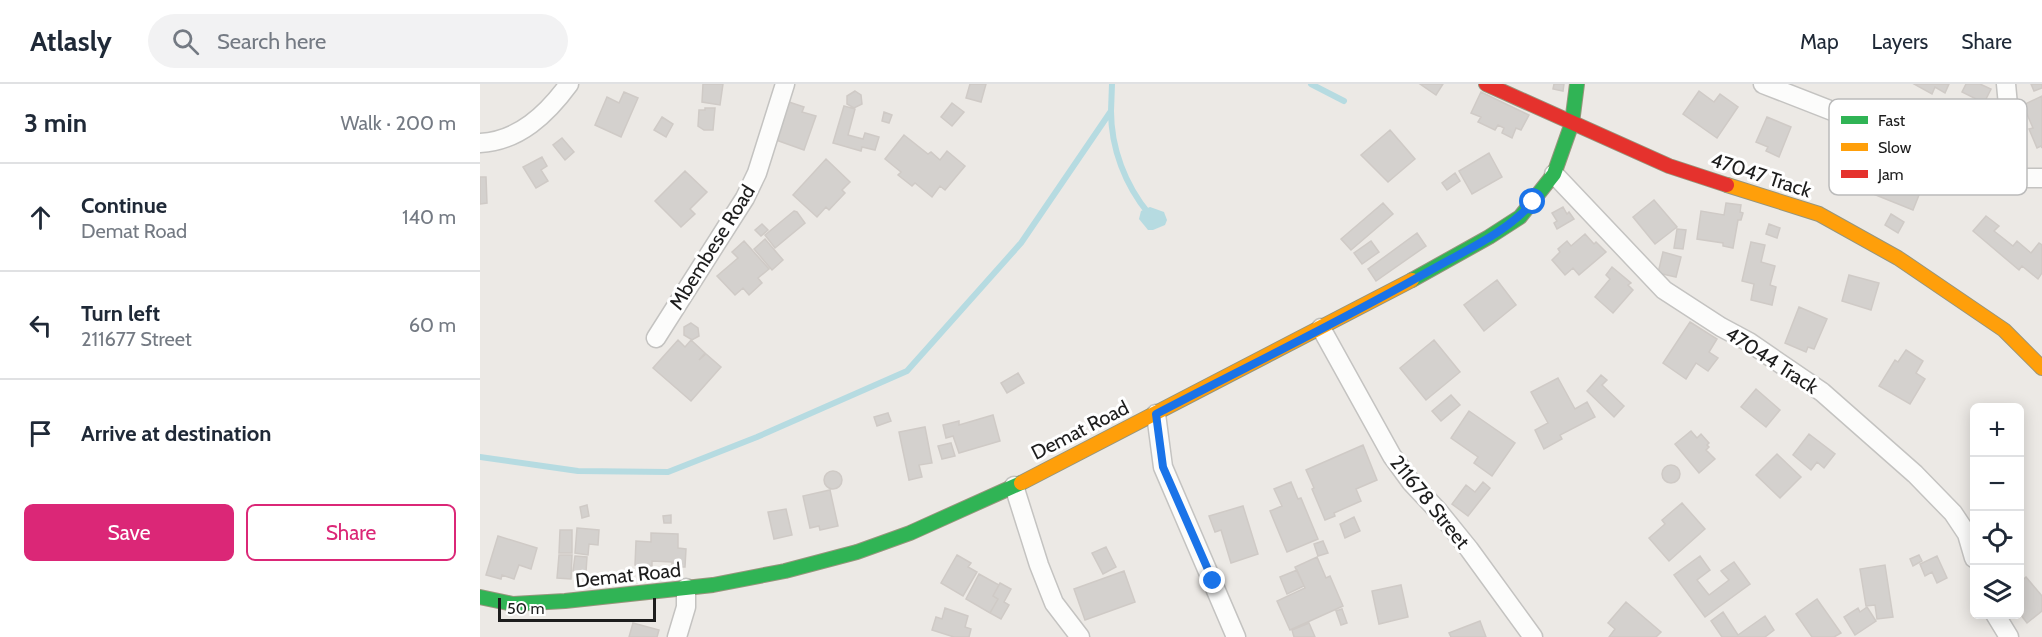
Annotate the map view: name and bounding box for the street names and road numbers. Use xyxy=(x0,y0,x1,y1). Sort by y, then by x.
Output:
street label: 47047 Track xyxy=(1708,147,1814,203)
street label: Mbembese Road xyxy=(664,180,760,314)
street label: 47044 Track xyxy=(1721,321,1823,399)
street label: Demat Road xyxy=(1027,395,1133,465)
street label: 211678 Street xyxy=(1385,451,1475,554)
street label: Demat Road xyxy=(574,558,682,592)

